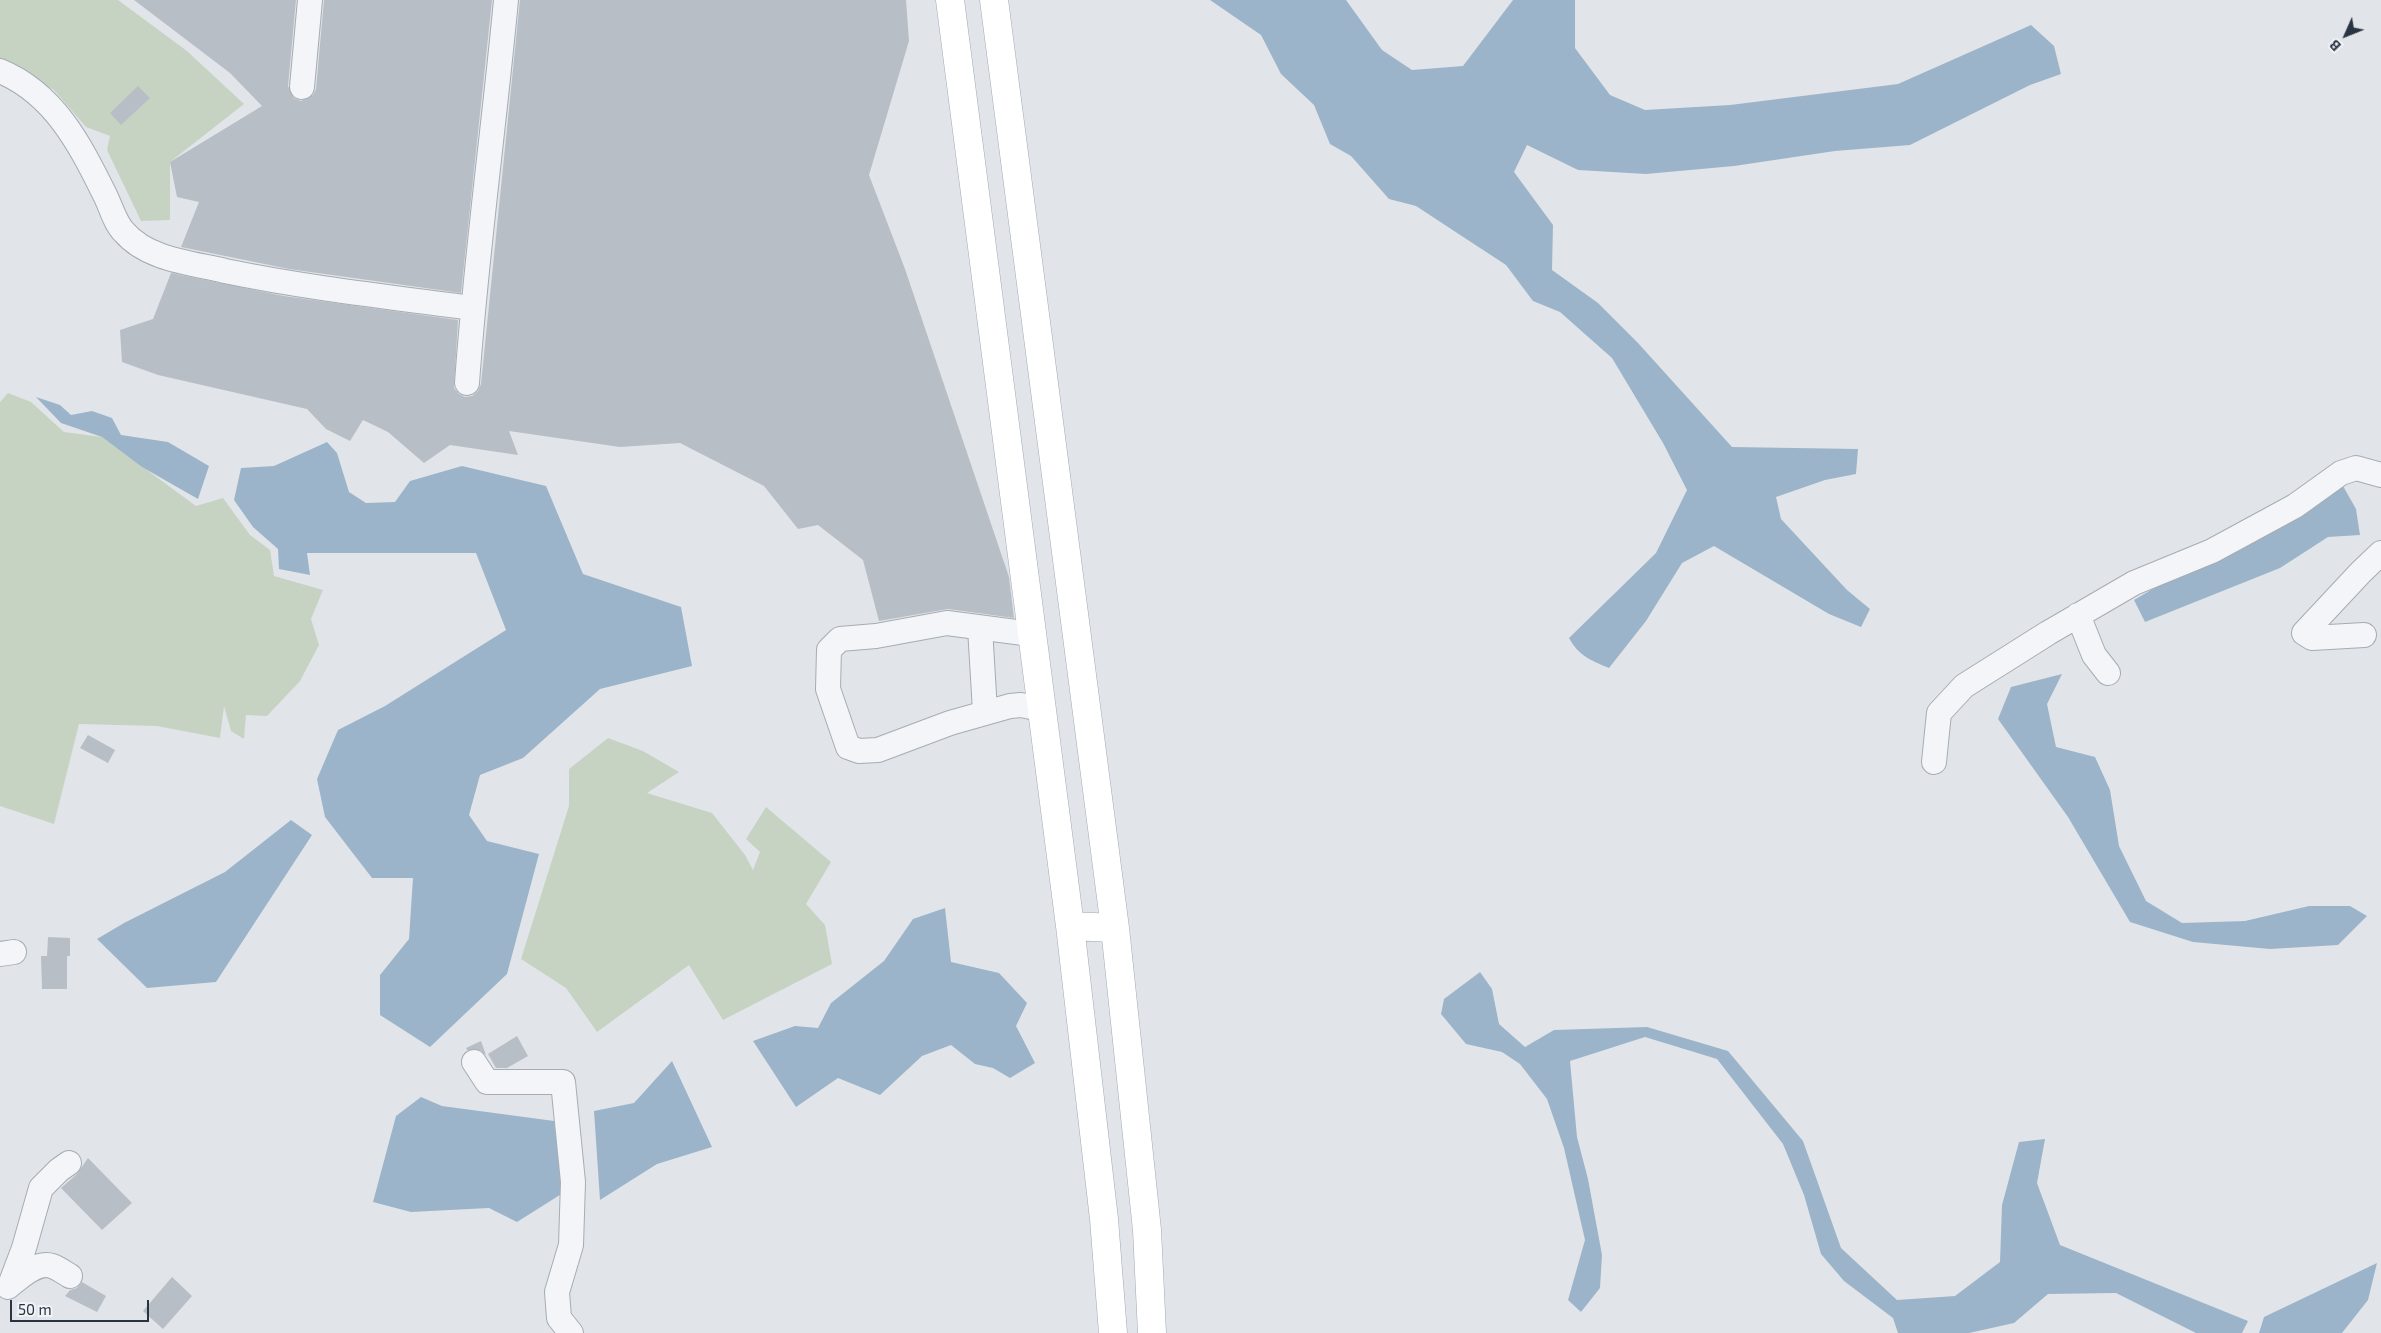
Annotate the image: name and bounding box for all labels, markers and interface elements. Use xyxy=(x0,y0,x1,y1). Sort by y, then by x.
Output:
north arrow xyxy=(2321,10,2371,60)
text: B xyxy=(2326,37,2344,55)
scale bar xyxy=(12,1290,151,1322)
text: 50 m xyxy=(18,1300,52,1318)

